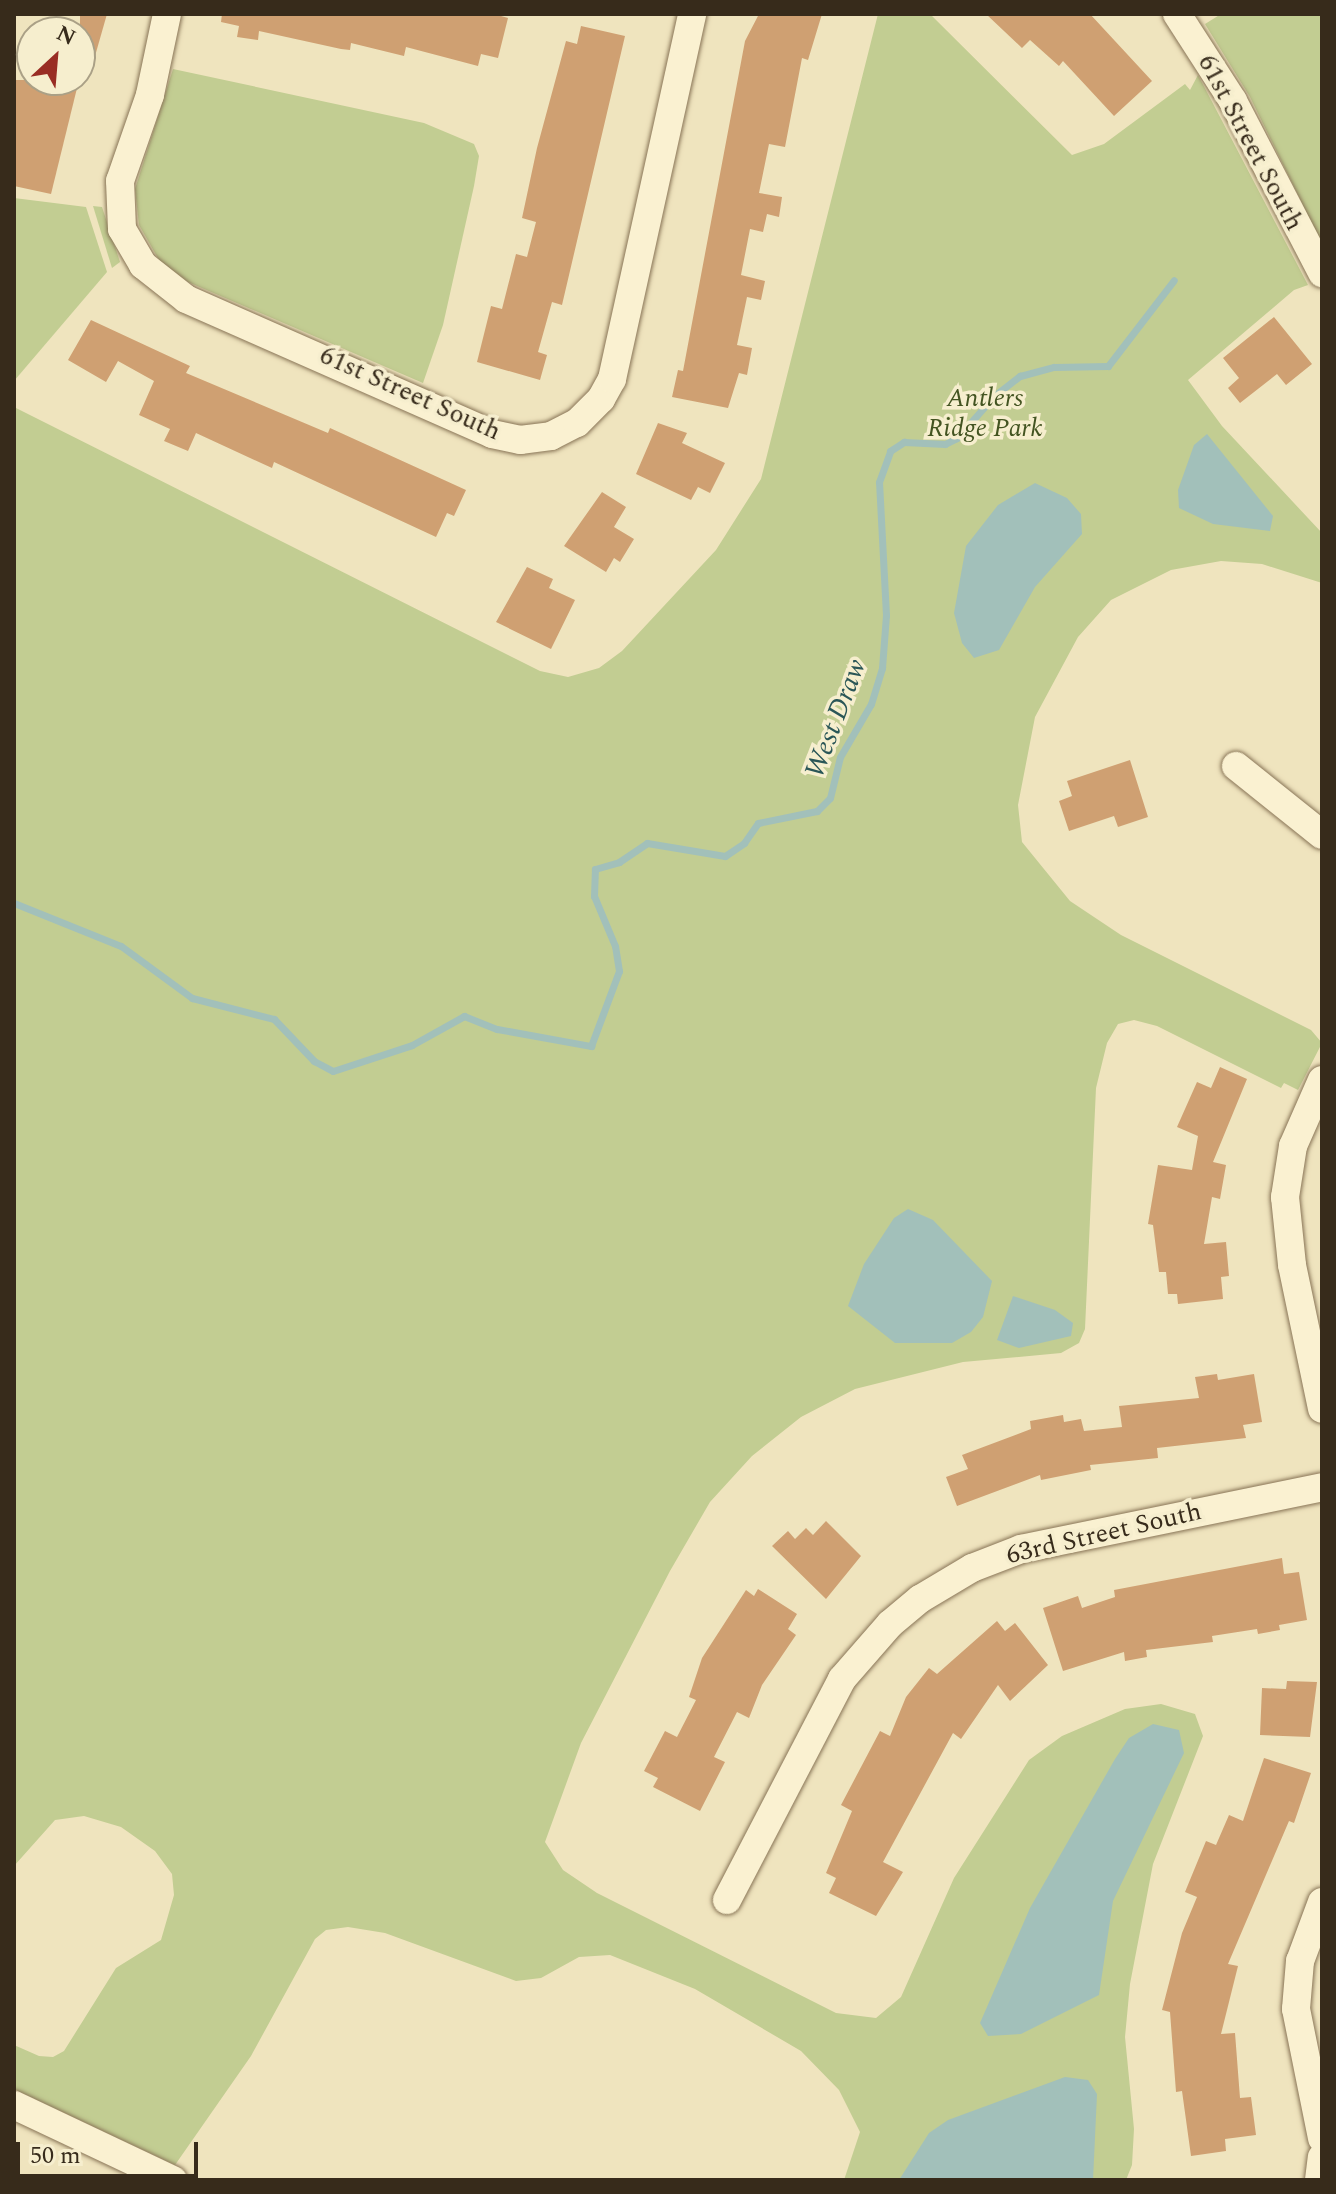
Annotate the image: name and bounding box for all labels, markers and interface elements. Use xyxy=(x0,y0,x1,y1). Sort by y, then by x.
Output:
north arrow xyxy=(16,16,96,96)
text: N xyxy=(51,17,81,55)
street label: 61st Street South xyxy=(1191,50,1309,236)
street label: 61st Street South xyxy=(315,340,505,448)
park label: Antlers Ridge Park xyxy=(927,383,1043,444)
water label: West Draw xyxy=(798,655,874,783)
street label: 63rd Street South xyxy=(1003,1496,1205,1572)
scale bar xyxy=(20,2126,202,2176)
text: 50 m xyxy=(30,2138,81,2174)

